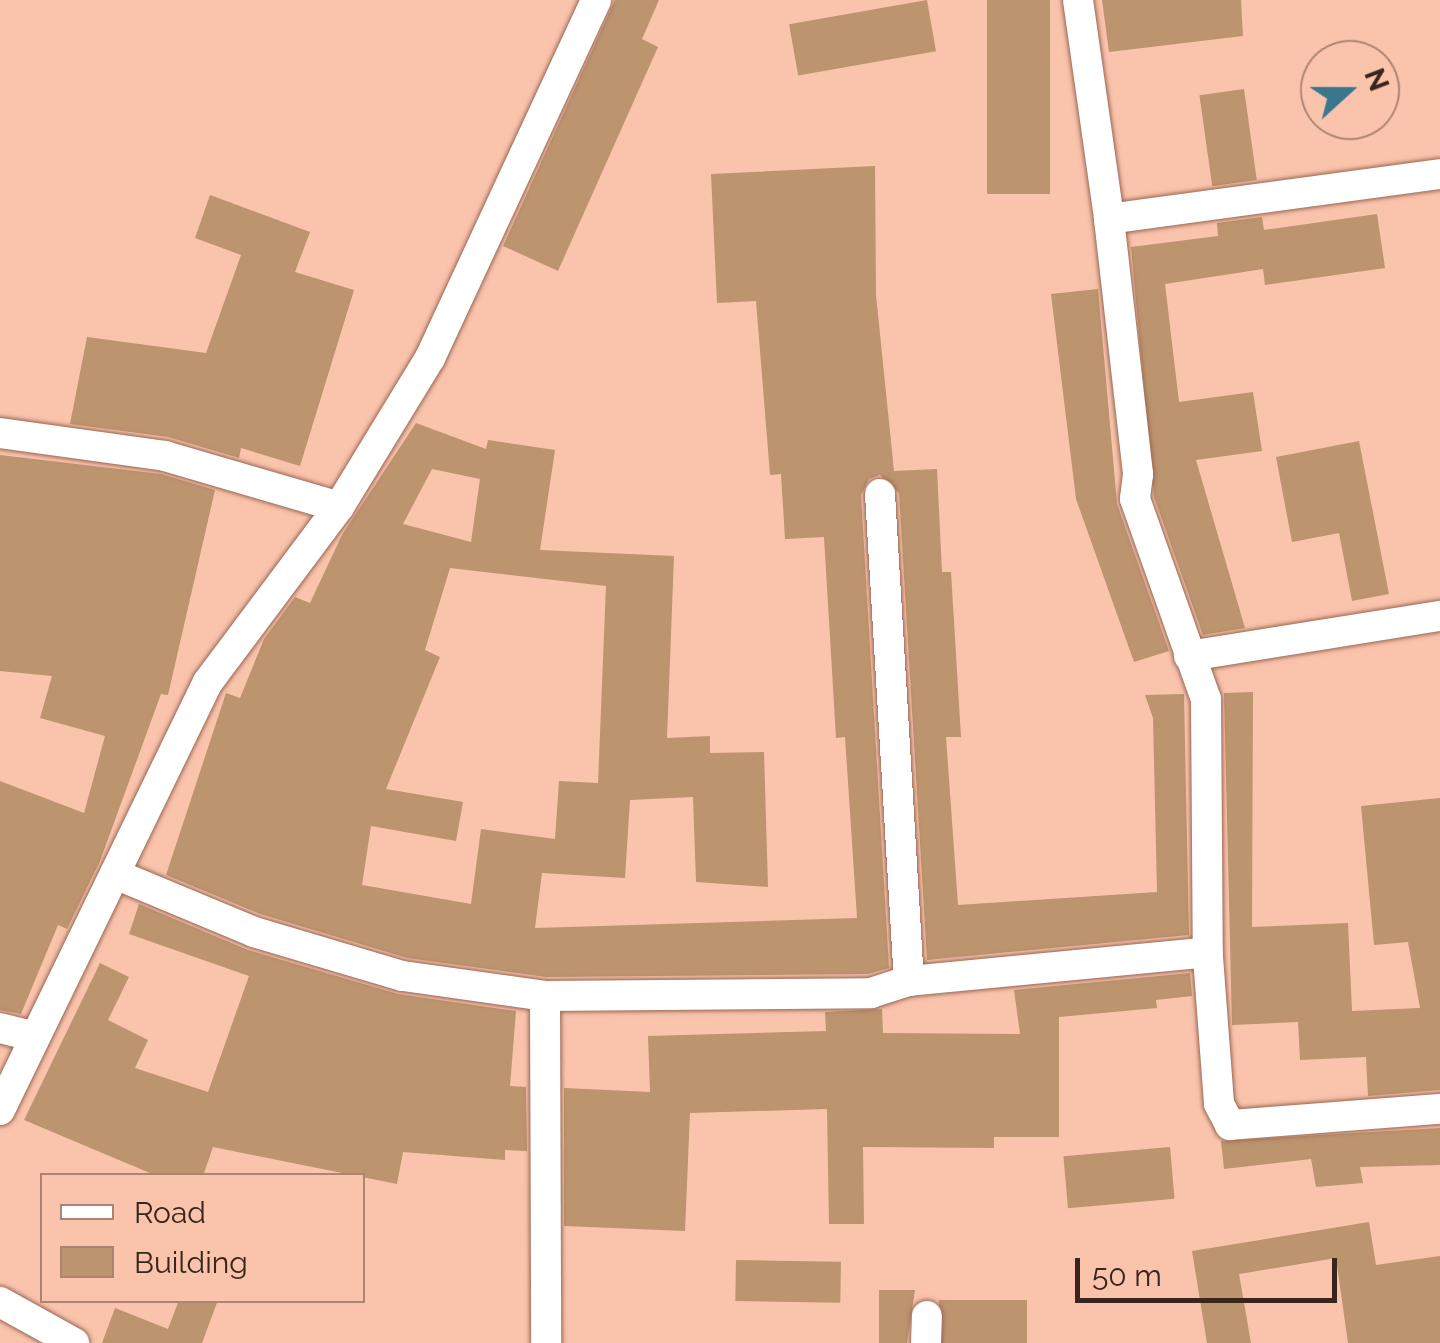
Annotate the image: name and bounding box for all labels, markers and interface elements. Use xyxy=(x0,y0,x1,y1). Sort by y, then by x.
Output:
north arrow xyxy=(1300,40,1400,140)
text: N xyxy=(1357,64,1396,96)
legend xyxy=(40,1173,365,1303)
text: Road xyxy=(134,1195,206,1230)
scale bar xyxy=(1080,1238,1342,1300)
text: Building xyxy=(134,1245,248,1280)
text: 50 m xyxy=(1092,1258,1162,1293)

